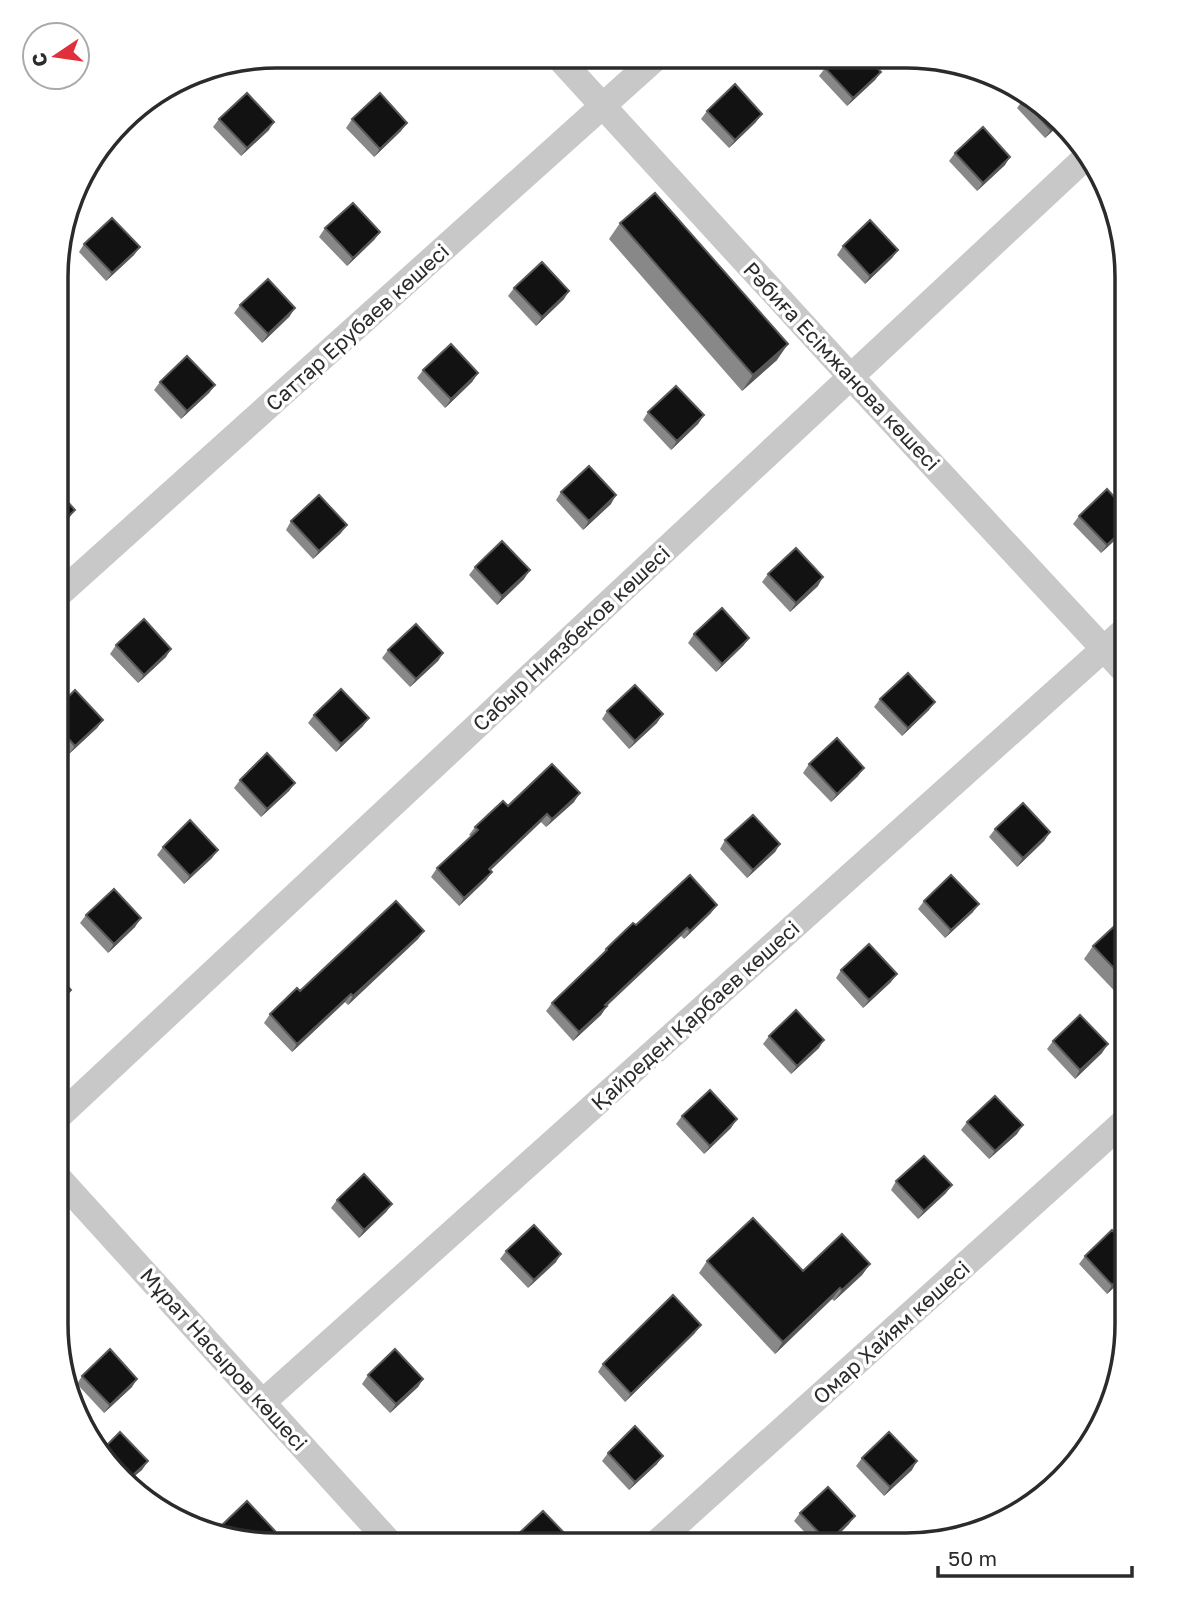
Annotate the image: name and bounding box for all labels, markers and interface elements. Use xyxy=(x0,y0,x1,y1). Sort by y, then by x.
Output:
north arrow xyxy=(21,21,91,91)
text: С xyxy=(26,51,52,69)
street label: Саттар Ерубаев көшесі xyxy=(260,238,454,416)
street label: Рәбиға Есімжанова көшесі xyxy=(738,256,946,476)
street label: Сабыр Ниязбеков көшесі xyxy=(467,540,675,736)
street label: Қайреден Қарбаев көшесі xyxy=(586,915,804,1115)
street label: Омар Хайям көшесі xyxy=(807,1255,975,1409)
street label: Мұрат Насыров көшесі xyxy=(135,1262,313,1456)
scale bar xyxy=(938,1534,1132,1578)
text: 50 m xyxy=(948,1545,997,1571)

